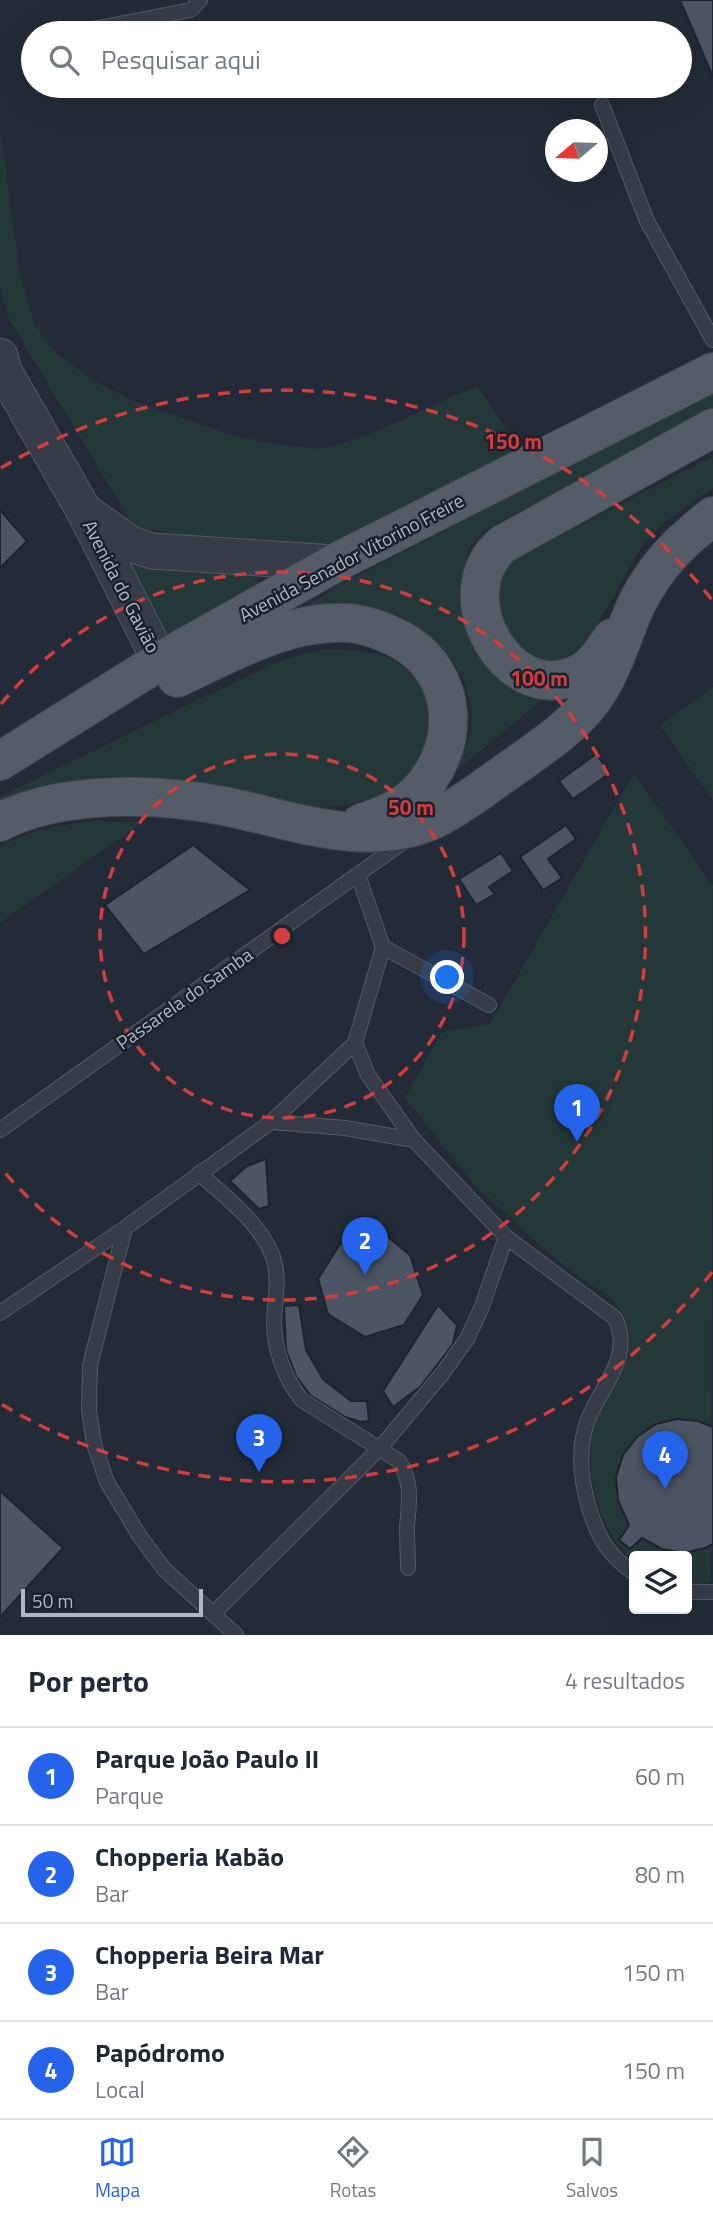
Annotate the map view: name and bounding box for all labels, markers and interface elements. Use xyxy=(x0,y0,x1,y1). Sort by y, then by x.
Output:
search box xyxy=(21,21,692,98)
text: Pesquisar aqui xyxy=(101,40,261,79)
icon: search xyxy=(45,41,83,79)
north arrow xyxy=(545,119,608,182)
text: 150 m xyxy=(484,425,542,457)
street label: Avenida Senador Vitorino Freire xyxy=(233,485,469,629)
street label: Avenida do Gavião xyxy=(76,514,168,658)
text: 100 m xyxy=(510,662,568,694)
text: 50 m xyxy=(388,791,434,823)
centre of rings xyxy=(270,924,294,948)
street label: Passarela do Samba xyxy=(110,940,259,1056)
your location xyxy=(430,960,464,994)
pin: 1 xyxy=(554,1084,600,1142)
pin: 2 xyxy=(342,1217,388,1275)
pin: 3 xyxy=(236,1414,282,1472)
pin: 4 xyxy=(642,1431,688,1489)
map controls xyxy=(629,1551,692,1614)
button: layers xyxy=(629,1551,692,1614)
scale bar xyxy=(21,1586,203,1618)
text: 50 m xyxy=(32,1586,73,1615)
text: Por perto xyxy=(28,1658,149,1704)
text: 4 resultados xyxy=(565,1663,685,1698)
text: Parque João Paulo II xyxy=(95,1739,319,1778)
text: 1 xyxy=(45,1759,57,1794)
text: 60 m xyxy=(635,1759,685,1794)
text: Parque xyxy=(95,1778,164,1813)
text: Chopperia Kabão xyxy=(95,1837,284,1876)
text: 2 xyxy=(45,1857,57,1892)
text: 80 m xyxy=(635,1857,685,1892)
text: Bar xyxy=(95,1876,129,1911)
text: Chopperia Beira Mar xyxy=(95,1935,324,1974)
text: 3 xyxy=(45,1955,57,1990)
text: 150 m xyxy=(622,1955,685,1990)
text: Bar xyxy=(95,1974,129,2009)
text: Papódromo xyxy=(95,2033,225,2072)
text: 4 xyxy=(45,2053,57,2088)
text: 150 m xyxy=(622,2053,685,2088)
text: Local xyxy=(95,2072,145,2107)
tab: Mapa xyxy=(95,2133,140,2204)
tab: Rotas xyxy=(330,2133,376,2204)
tab: Salvos xyxy=(566,2133,618,2204)

